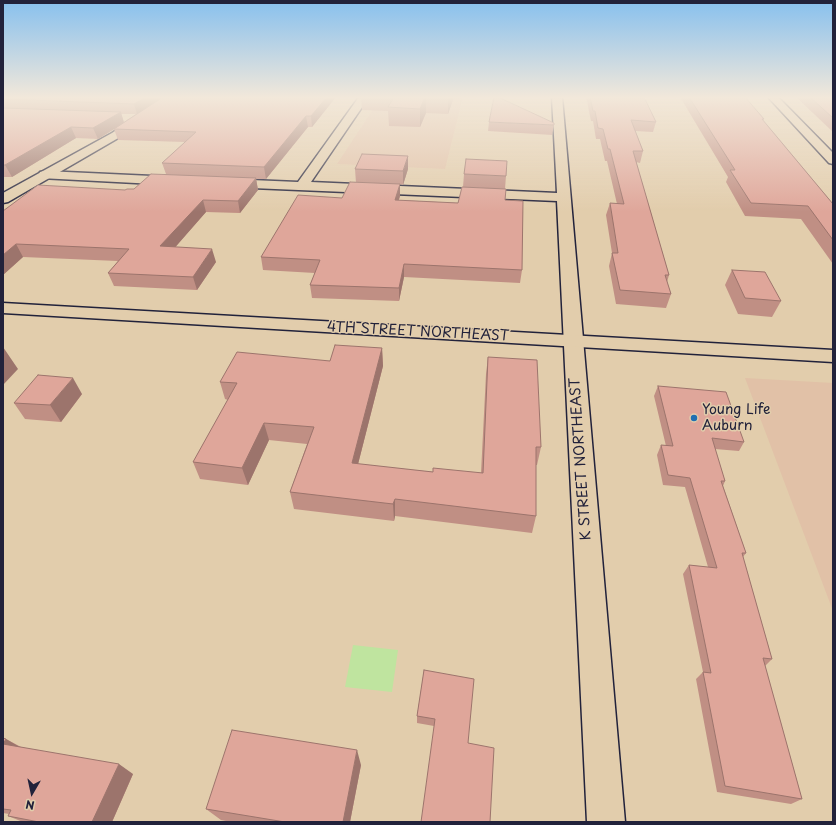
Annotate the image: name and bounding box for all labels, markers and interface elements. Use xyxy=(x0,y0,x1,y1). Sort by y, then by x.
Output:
street label: 4TH STREET NORTHEAST xyxy=(326,319,510,345)
street label: K STREET NORTHEAST xyxy=(567,377,595,541)
place label: Young Life Auburn xyxy=(702,402,770,434)
marker: Young Life Auburn xyxy=(689,413,699,423)
north arrow xyxy=(12,773,52,813)
text: N xyxy=(24,796,36,814)

